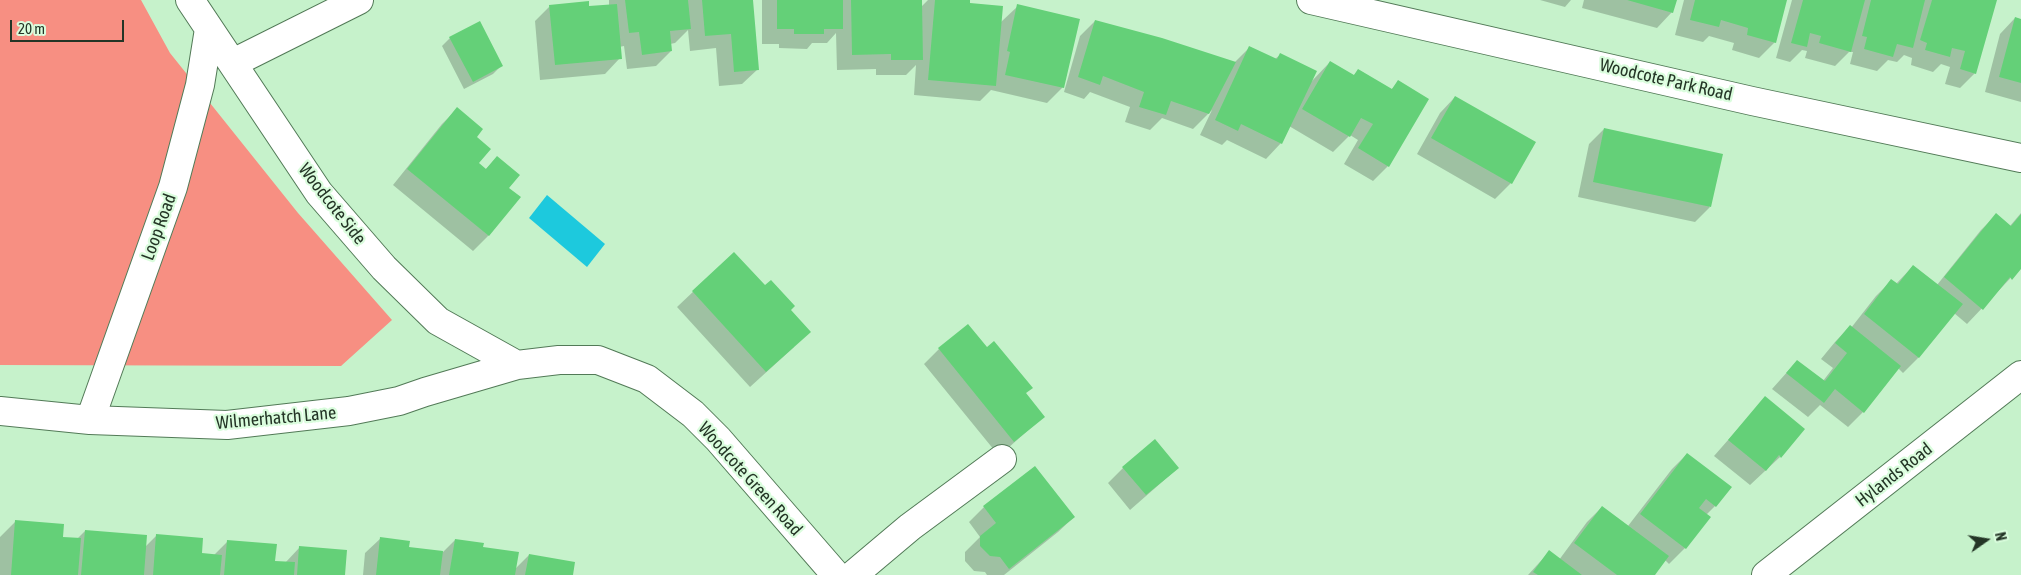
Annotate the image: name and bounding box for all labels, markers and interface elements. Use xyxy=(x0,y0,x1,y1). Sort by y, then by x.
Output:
scale bar xyxy=(12,10,126,42)
text: 20 m xyxy=(18,20,45,37)
street label: Woodcote Park Road xyxy=(1598,54,1734,106)
street label: Woodcote Side xyxy=(294,159,370,249)
street label: Loop Road xyxy=(137,191,181,263)
street label: Wilmerhatch Lane xyxy=(215,402,337,434)
street label: Woodcote Green Road xyxy=(693,418,807,540)
street label: Hylands Road xyxy=(1851,438,1937,512)
north arrow xyxy=(1961,515,2011,565)
text: N xyxy=(1992,531,2009,542)

